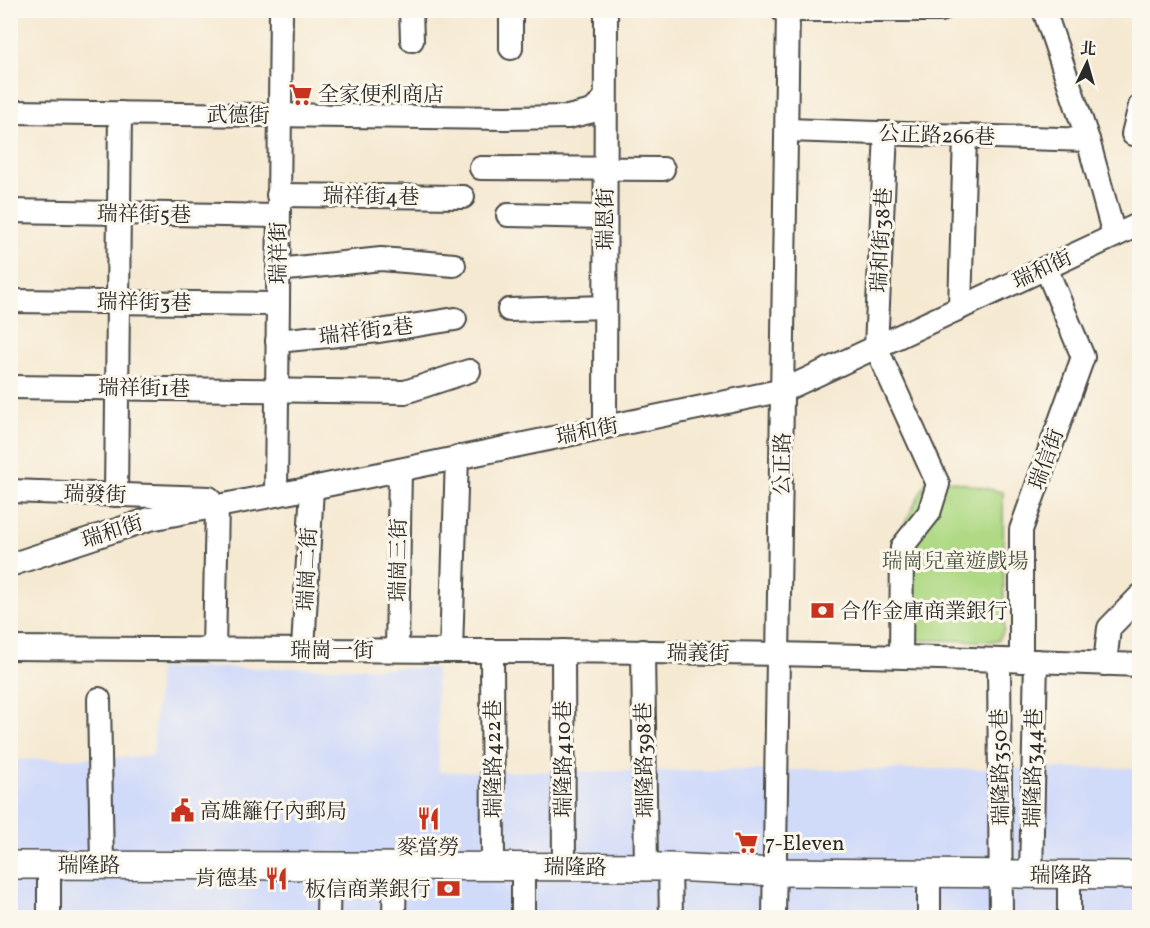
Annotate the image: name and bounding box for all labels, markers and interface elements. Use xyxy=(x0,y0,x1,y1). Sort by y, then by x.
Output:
north arrow xyxy=(1057,33,1117,93)
text: 北 xyxy=(1079,38,1097,62)
supermarket icon: 全家便利商店 xyxy=(287,81,313,107)
place label: 全家便利商店 xyxy=(318,81,444,110)
street label: 武德街 xyxy=(206,101,270,132)
street label: 公正路266巷 xyxy=(878,120,996,153)
street label: 瑞祥街4巷 xyxy=(322,182,419,213)
street label: 瑞和街38巷 xyxy=(865,187,900,293)
street label: 瑞恩街 xyxy=(592,188,621,251)
street label: 瑞祥街5巷 xyxy=(97,200,191,231)
street label: 瑞祥街 xyxy=(265,222,294,285)
street label: 瑞和街 xyxy=(1008,244,1077,297)
street label: 瑞祥街3巷 xyxy=(96,288,192,319)
street label: 瑞祥街2巷 xyxy=(317,312,415,353)
street label: 瑞祥街1巷 xyxy=(98,374,190,405)
street label: 瑞和街 xyxy=(554,412,621,453)
street label: 瑞信街 xyxy=(1023,425,1072,494)
street label: 公正路 xyxy=(768,432,799,496)
street label: 瑞發街 xyxy=(63,480,127,511)
street label: 瑞和街 xyxy=(78,509,147,556)
street label: 瑞崗三街 xyxy=(384,518,415,602)
street label: 瑞崗二街 xyxy=(292,526,325,612)
park label: 瑞崗兒童遊戲場 xyxy=(882,548,1029,577)
bank icon: 合作金庫商業銀行 xyxy=(809,598,835,624)
place label: 合作金庫商業銀行 xyxy=(840,598,1008,627)
street label: 瑞崗一街 xyxy=(290,637,374,666)
street label: 瑞義街 xyxy=(666,639,730,670)
street label: 瑞隆路422巷 xyxy=(480,699,509,819)
street label: 瑞隆路410巷 xyxy=(550,700,579,818)
street label: 瑞隆路398巷 xyxy=(630,702,661,818)
street label: 瑞隆路350巷 xyxy=(986,708,1017,826)
street label: 瑞隆路344巷 xyxy=(1019,708,1050,828)
public building icon: 高雄籬仔內郵局 xyxy=(169,798,195,824)
place label: 高雄籬仔內郵局 xyxy=(200,798,347,827)
restaurant icon: 麥當勞 xyxy=(415,806,441,832)
supermarket icon: 7-Eleven xyxy=(734,830,760,856)
place label: 7-Eleven xyxy=(765,830,845,859)
place label: 麥當勞 xyxy=(397,834,460,863)
street label: 瑞隆路 xyxy=(58,852,121,881)
street label: 瑞隆路 xyxy=(543,853,607,884)
street label: 瑞隆路 xyxy=(1030,862,1093,891)
place label: 肯德基 xyxy=(195,865,258,894)
restaurant icon: 肯德基 xyxy=(263,865,289,891)
place label: 板信商業銀行 xyxy=(305,876,431,905)
bank icon: 板信商業銀行 xyxy=(436,876,462,902)

